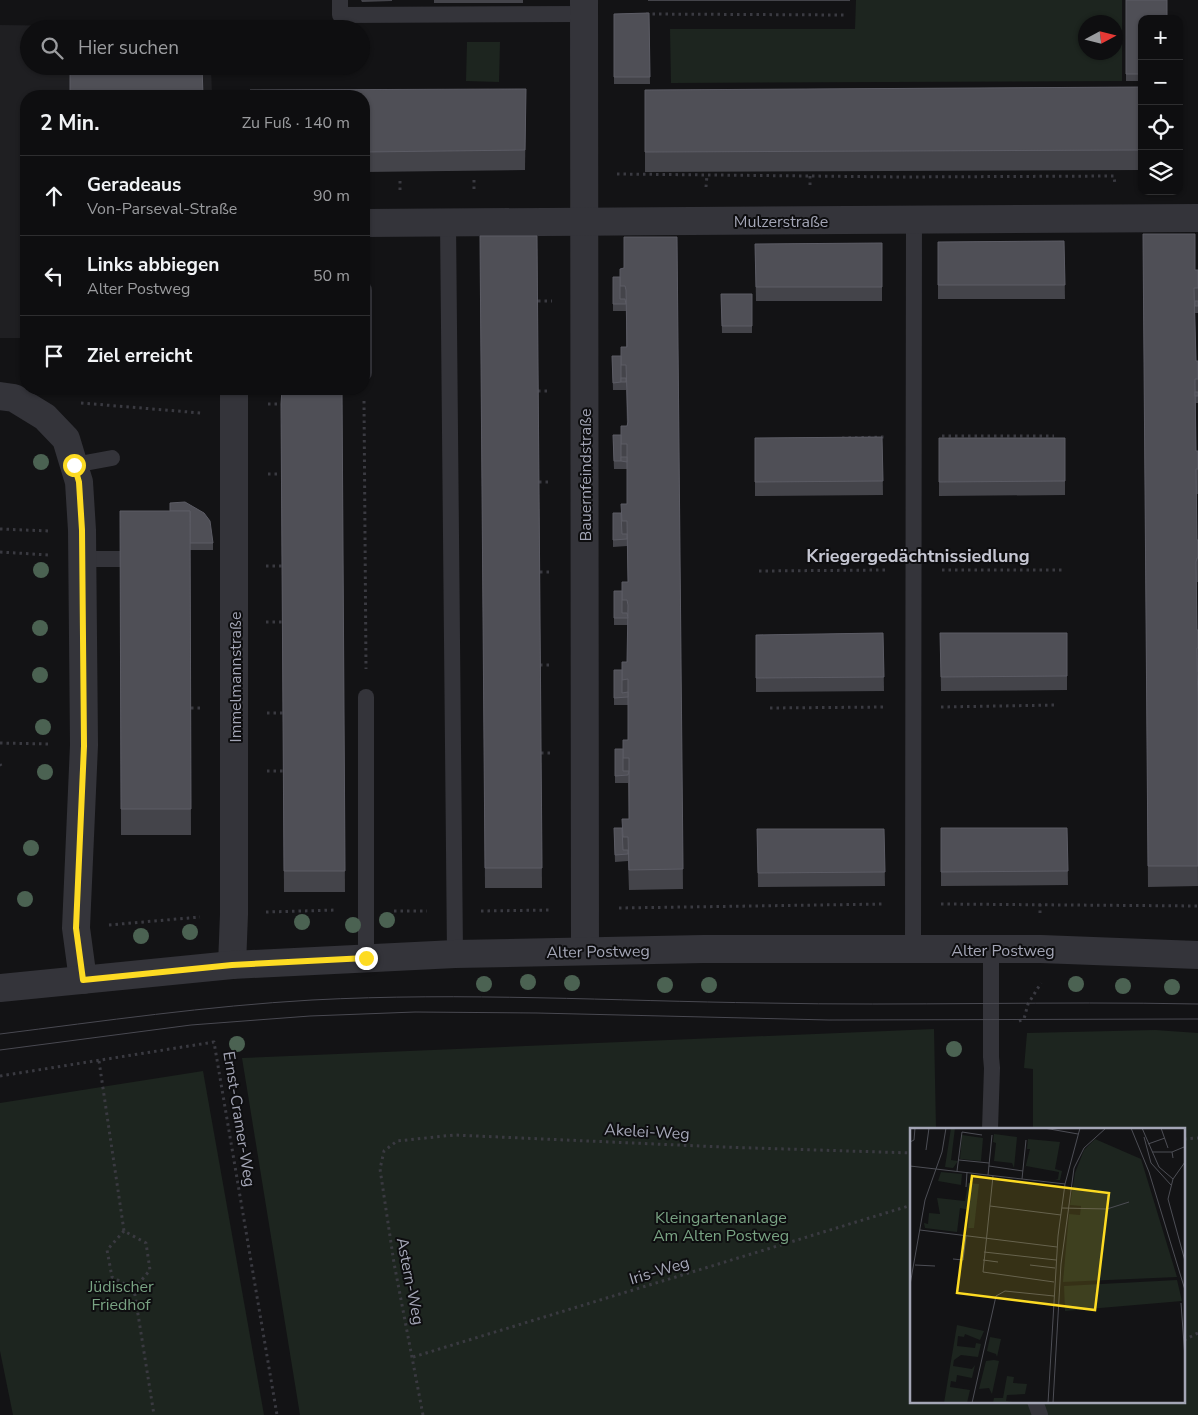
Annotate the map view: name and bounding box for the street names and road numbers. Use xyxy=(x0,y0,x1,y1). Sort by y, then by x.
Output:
street label: Mulzerstraße xyxy=(734,211,828,233)
street label: Bauernfeindstraße xyxy=(575,408,597,542)
street label: Immelmannstraße xyxy=(225,612,247,742)
street label: Alter Postweg xyxy=(546,940,650,964)
street label: Alter Postweg xyxy=(951,940,1055,962)
street label: Ernst-Cramer-Weg xyxy=(217,1050,261,1189)
street label: Akelei-Weg xyxy=(604,1119,690,1145)
street label: Astern-Weg xyxy=(391,1236,429,1327)
street label: Iris-Weg xyxy=(627,1251,692,1291)

